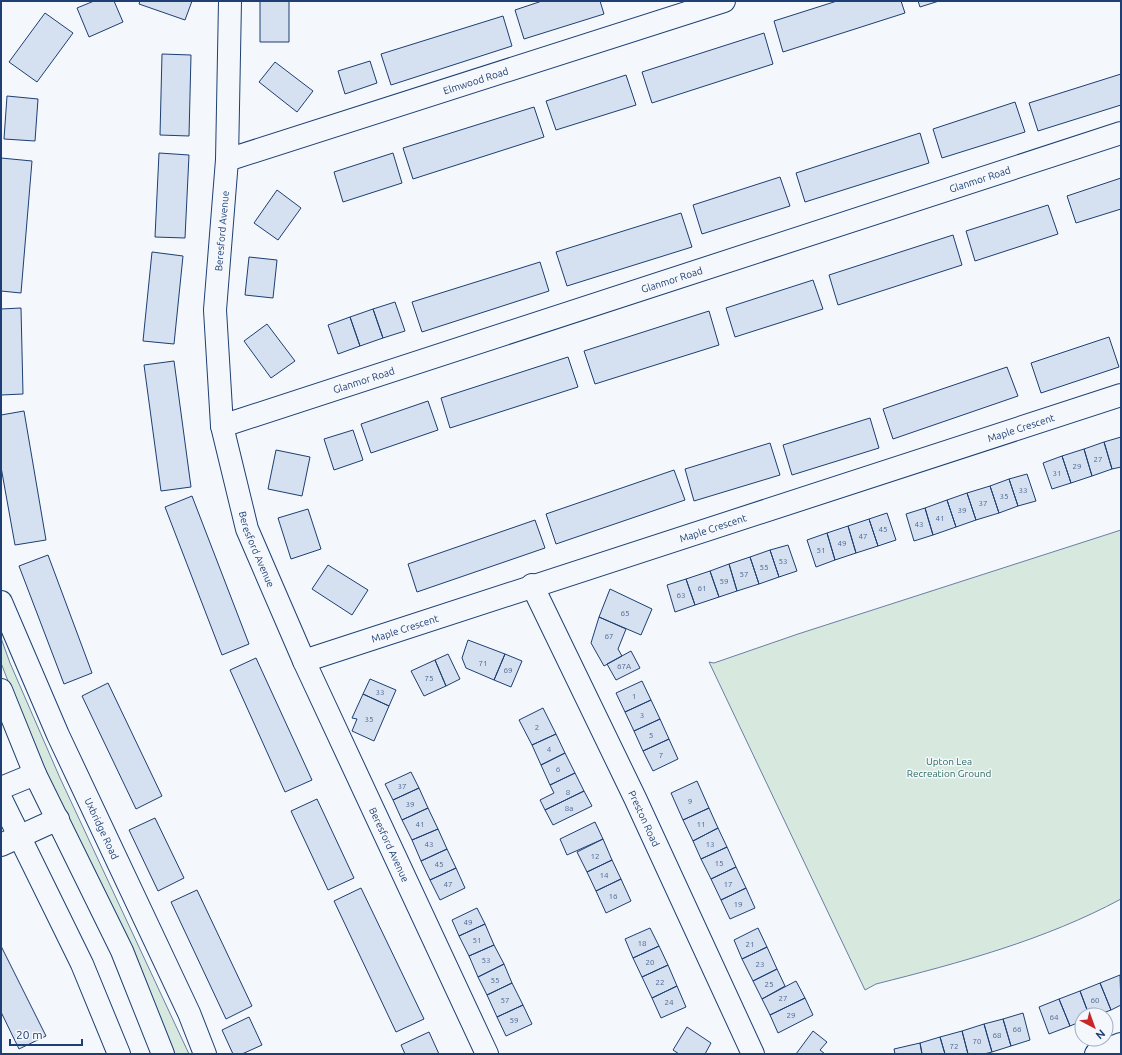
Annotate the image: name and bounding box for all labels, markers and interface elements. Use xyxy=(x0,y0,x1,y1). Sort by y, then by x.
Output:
street label: Elmwood Road xyxy=(442,65,510,96)
street label: Glanmor Road xyxy=(948,164,1012,194)
street label: Beresford Avenue xyxy=(213,190,231,272)
street label: Glanmor Road xyxy=(640,264,704,295)
street label: Glanmor Road xyxy=(332,365,396,395)
street label: Maple Crescent xyxy=(986,412,1056,444)
house number: 27 xyxy=(1093,455,1103,464)
house number: 29 xyxy=(1072,462,1082,471)
house number: 31 xyxy=(1052,469,1062,478)
house number: 33 xyxy=(1018,486,1028,495)
house number: 35 xyxy=(999,492,1009,501)
house number: 37 xyxy=(978,499,988,508)
house number: 39 xyxy=(957,506,967,515)
street label: Beresford Avenue xyxy=(237,510,277,589)
street label: Maple Crescent xyxy=(678,512,748,544)
house number: 41 xyxy=(935,514,945,523)
house number: 43 xyxy=(914,520,924,529)
house number: 45 xyxy=(878,525,888,534)
house number: 47 xyxy=(858,532,868,541)
house number: 49 xyxy=(837,539,847,548)
house number: 51 xyxy=(816,546,826,555)
house number: 53 xyxy=(778,557,788,566)
house number: 55 xyxy=(759,563,769,572)
house number: 57 xyxy=(739,570,749,579)
house number: 59 xyxy=(719,577,729,586)
house number: 61 xyxy=(697,584,707,593)
house number: 63 xyxy=(676,591,686,600)
house number: 65 xyxy=(620,609,630,618)
street label: Maple Crescent xyxy=(370,612,440,644)
house number: 67 xyxy=(604,632,614,641)
house number: 71 xyxy=(478,659,488,668)
house number: 67A xyxy=(617,662,632,671)
house number: 69 xyxy=(503,666,513,675)
house number: 75 xyxy=(424,674,434,683)
house number: 33 xyxy=(375,688,385,697)
house number: 1 xyxy=(632,692,636,701)
house number: 3 xyxy=(640,711,644,720)
house number: 35 xyxy=(364,715,374,724)
house number: 2 xyxy=(535,723,539,732)
house number: 5 xyxy=(649,731,653,740)
house number: 4 xyxy=(547,745,552,754)
house number: 7 xyxy=(659,751,663,760)
park label: Upton Lea Recreation Ground xyxy=(907,756,991,779)
house number: 6 xyxy=(556,765,561,774)
house number: 37 xyxy=(397,782,407,791)
house number: 8 xyxy=(566,788,571,797)
street label: Preston Road xyxy=(627,789,662,848)
street label: Uxbridge Road xyxy=(83,796,121,861)
house number: 9 xyxy=(688,797,692,806)
house number: 39 xyxy=(405,800,415,809)
house number: 8a xyxy=(565,804,573,813)
street label: Beresford Avenue xyxy=(367,806,412,884)
house number: 41 xyxy=(415,820,425,829)
house number: 11 xyxy=(696,820,706,829)
house number: 43 xyxy=(424,840,434,849)
house number: 13 xyxy=(705,840,715,849)
house number: 12 xyxy=(590,852,600,861)
house number: 15 xyxy=(714,859,724,868)
house number: 45 xyxy=(434,860,444,869)
house number: 14 xyxy=(599,871,609,880)
house number: 47 xyxy=(443,880,453,889)
house number: 17 xyxy=(723,880,733,889)
house number: 16 xyxy=(608,892,618,901)
house number: 19 xyxy=(733,900,743,909)
house number: 49 xyxy=(463,918,473,927)
house number: 51 xyxy=(472,936,482,945)
house number: 18 xyxy=(637,939,647,948)
house number: 21 xyxy=(745,940,755,949)
house number: 53 xyxy=(481,956,491,965)
house number: 20 xyxy=(645,958,655,967)
house number: 23 xyxy=(755,960,765,969)
house number: 55 xyxy=(490,976,500,985)
house number: 22 xyxy=(655,978,665,987)
house number: 25 xyxy=(764,980,774,989)
house number: 27 xyxy=(778,994,788,1003)
house number: 57 xyxy=(500,996,510,1005)
house number: 60 xyxy=(1090,996,1100,1005)
house number: 24 xyxy=(664,998,674,1007)
north arrow xyxy=(1074,1007,1114,1047)
house number: 29 xyxy=(786,1011,796,1020)
house number: 64 xyxy=(1049,1013,1059,1022)
house number: 59 xyxy=(509,1016,519,1025)
scale bar xyxy=(10,1021,82,1047)
house number: 66 xyxy=(1012,1025,1022,1034)
text: N xyxy=(1094,1027,1108,1042)
text: 20 m xyxy=(16,1028,43,1041)
house number: 68 xyxy=(992,1031,1002,1040)
house number: 70 xyxy=(972,1037,982,1046)
house number: 72 xyxy=(949,1042,959,1051)

